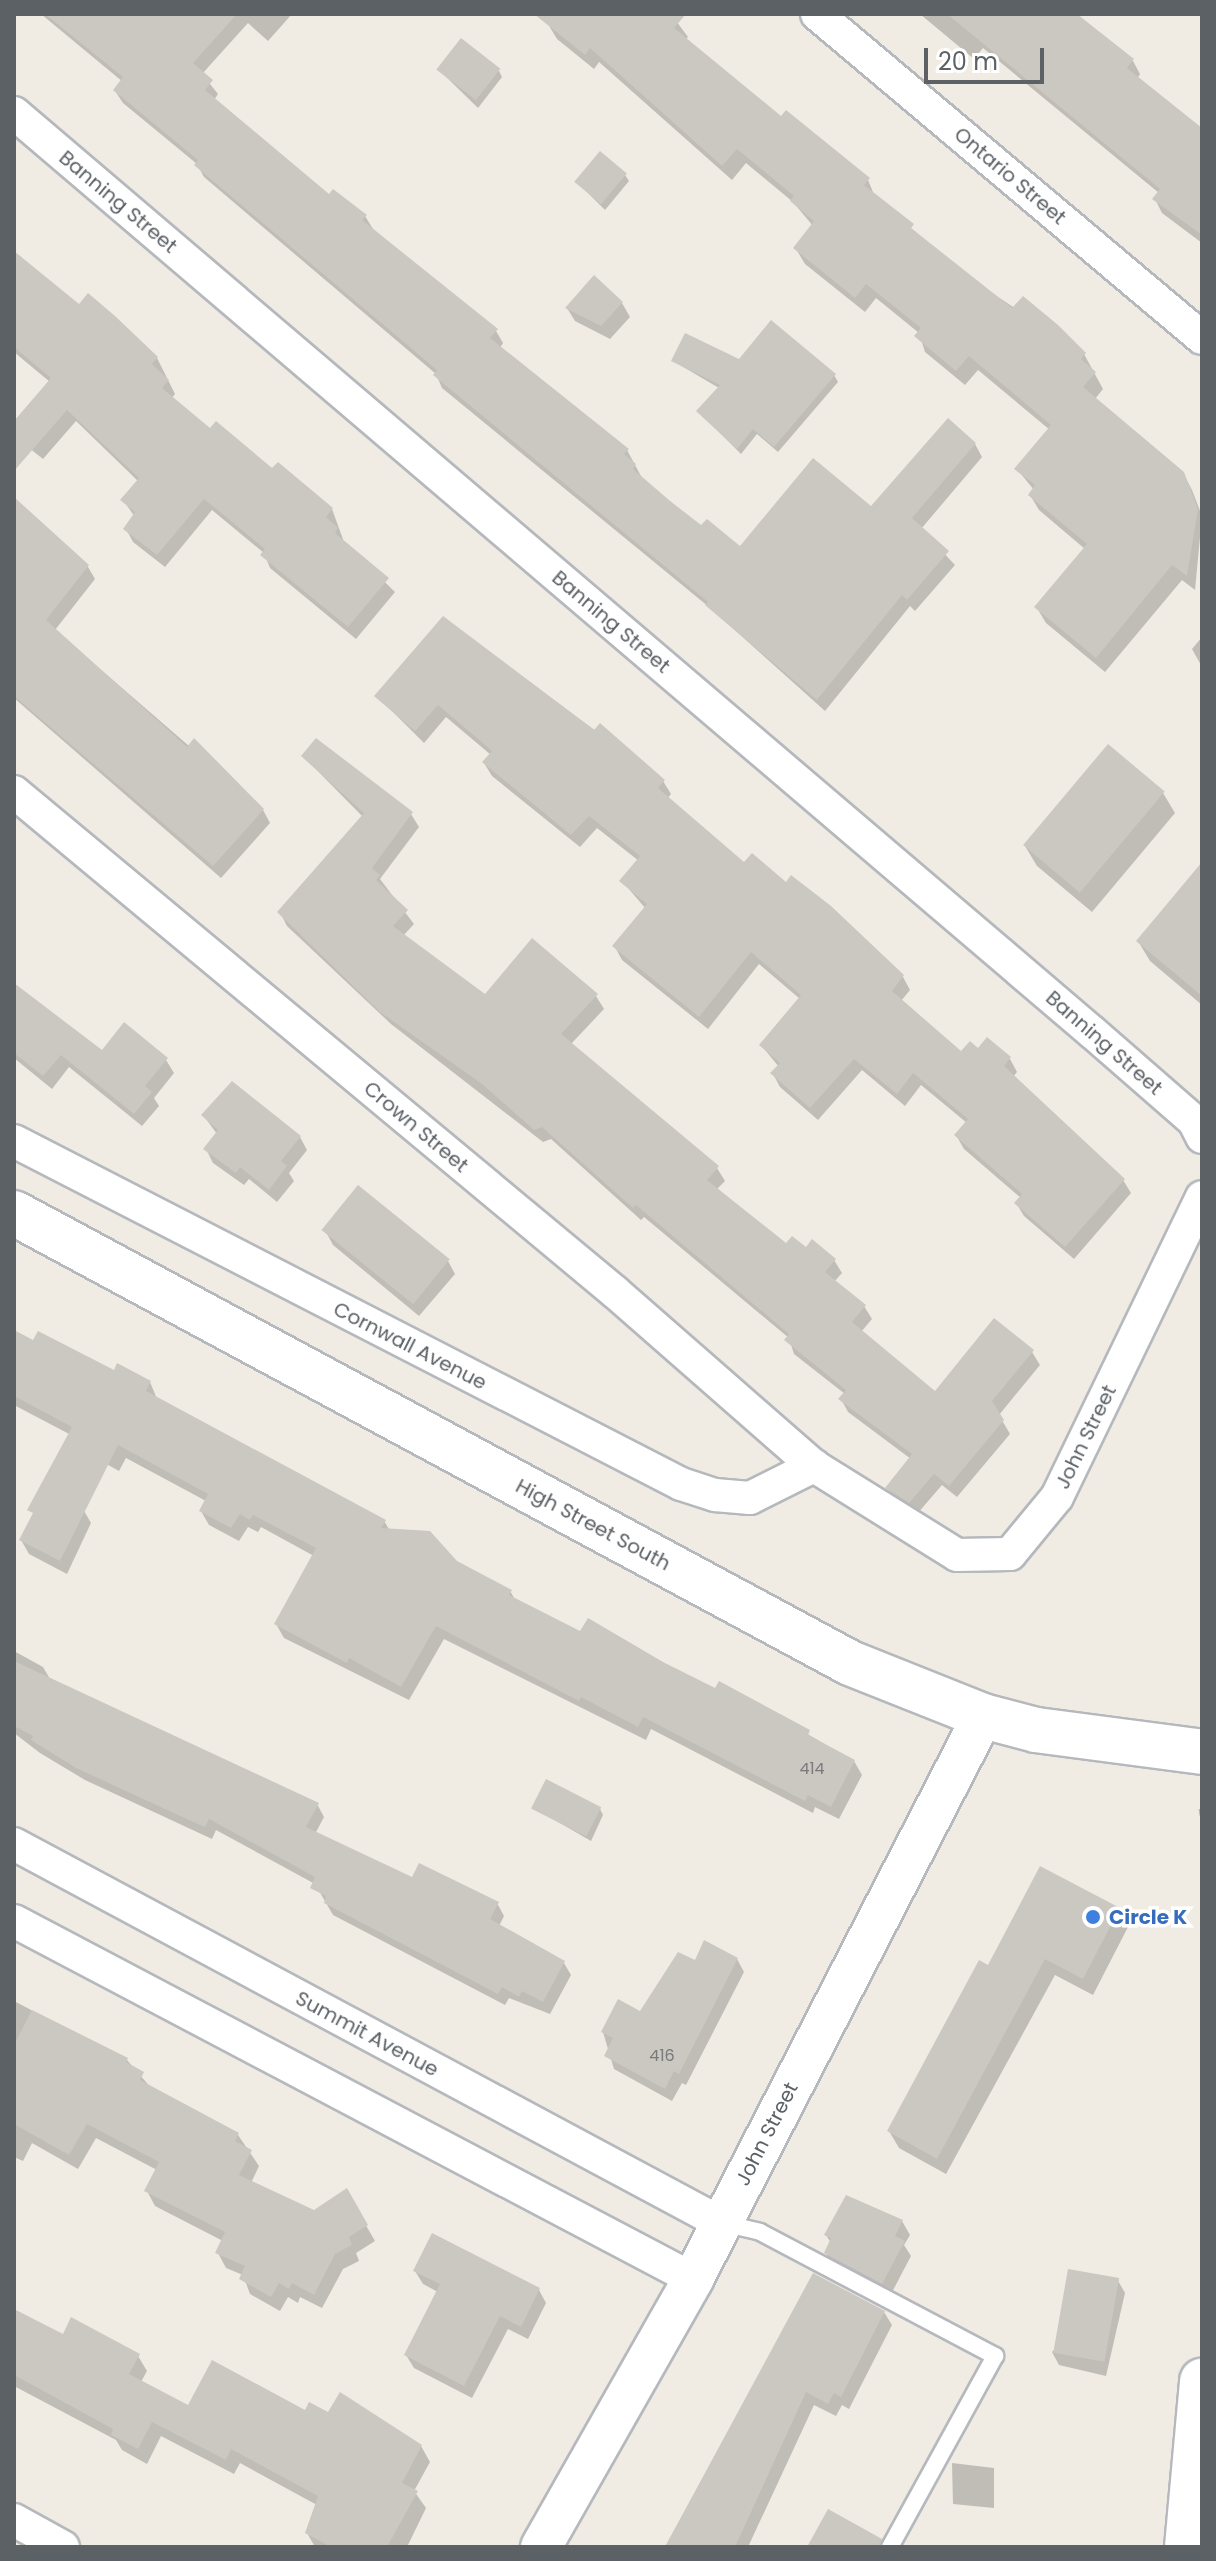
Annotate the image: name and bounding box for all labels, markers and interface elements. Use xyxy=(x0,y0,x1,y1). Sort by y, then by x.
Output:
scale bar xyxy=(928,32,1048,82)
text: 20 m xyxy=(938,45,998,78)
street label: Ontario Street xyxy=(949,122,1071,230)
street label: Banning Street xyxy=(54,146,182,258)
street label: Banning Street xyxy=(547,566,675,678)
street label: Banning Street xyxy=(1041,986,1167,1100)
street label: Crown Street xyxy=(359,1076,473,1178)
street label: Cornwall Avenue xyxy=(329,1297,491,1395)
street label: John Street xyxy=(1050,1381,1122,1493)
street label: High Street South xyxy=(512,1474,674,1576)
house number: 414 xyxy=(799,1759,825,1779)
place label: Circle K xyxy=(1109,1905,1187,1929)
marker: Circle K xyxy=(1084,1908,1102,1926)
street label: Summit Avenue xyxy=(291,1986,443,2082)
house number: 416 xyxy=(649,2046,675,2066)
street label: John Street xyxy=(731,2078,803,2190)

